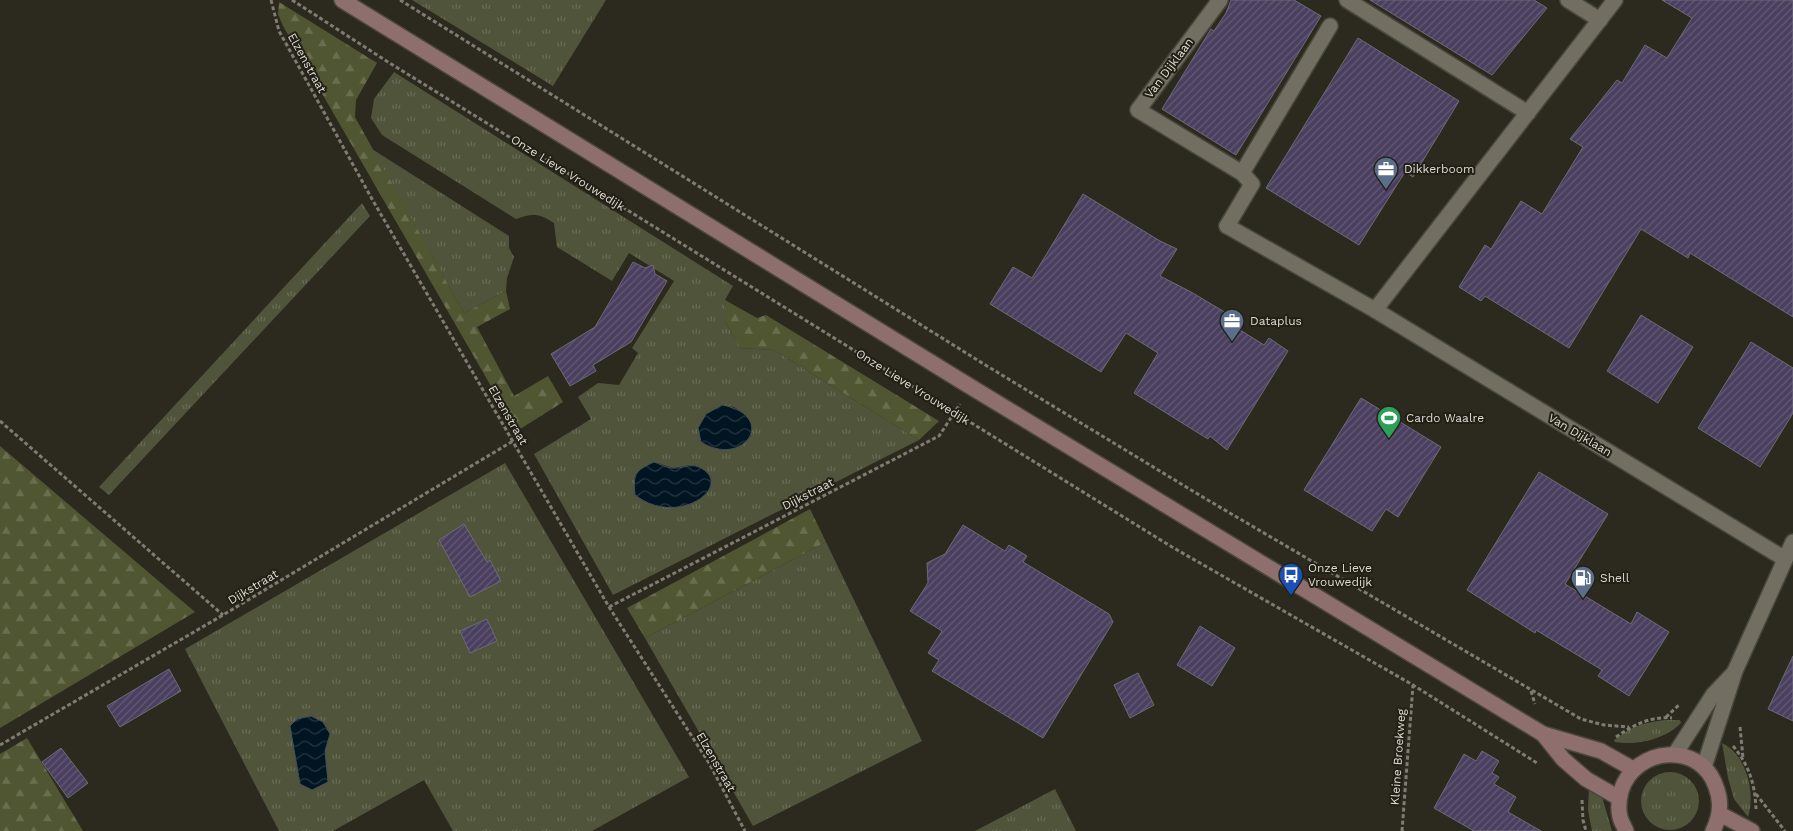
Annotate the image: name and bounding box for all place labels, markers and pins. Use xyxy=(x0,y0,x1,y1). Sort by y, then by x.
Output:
office icon: Dikkerboom xyxy=(1373,156,1399,190)
place label: Dikkerboom xyxy=(1404,162,1474,176)
office icon: Dataplus xyxy=(1219,308,1245,342)
place label: Dataplus xyxy=(1250,314,1302,328)
sports icon: Cardo Waalre xyxy=(1376,405,1402,439)
place label: Cardo Waalre xyxy=(1406,411,1484,425)
place label: Onze Lieve Vrouwedijk xyxy=(1308,561,1372,589)
bus stop icon: Onze Lieve Vrouwedijk xyxy=(1278,562,1304,596)
fuel station icon: Shell xyxy=(1570,565,1596,599)
place label: Shell xyxy=(1600,571,1630,585)

